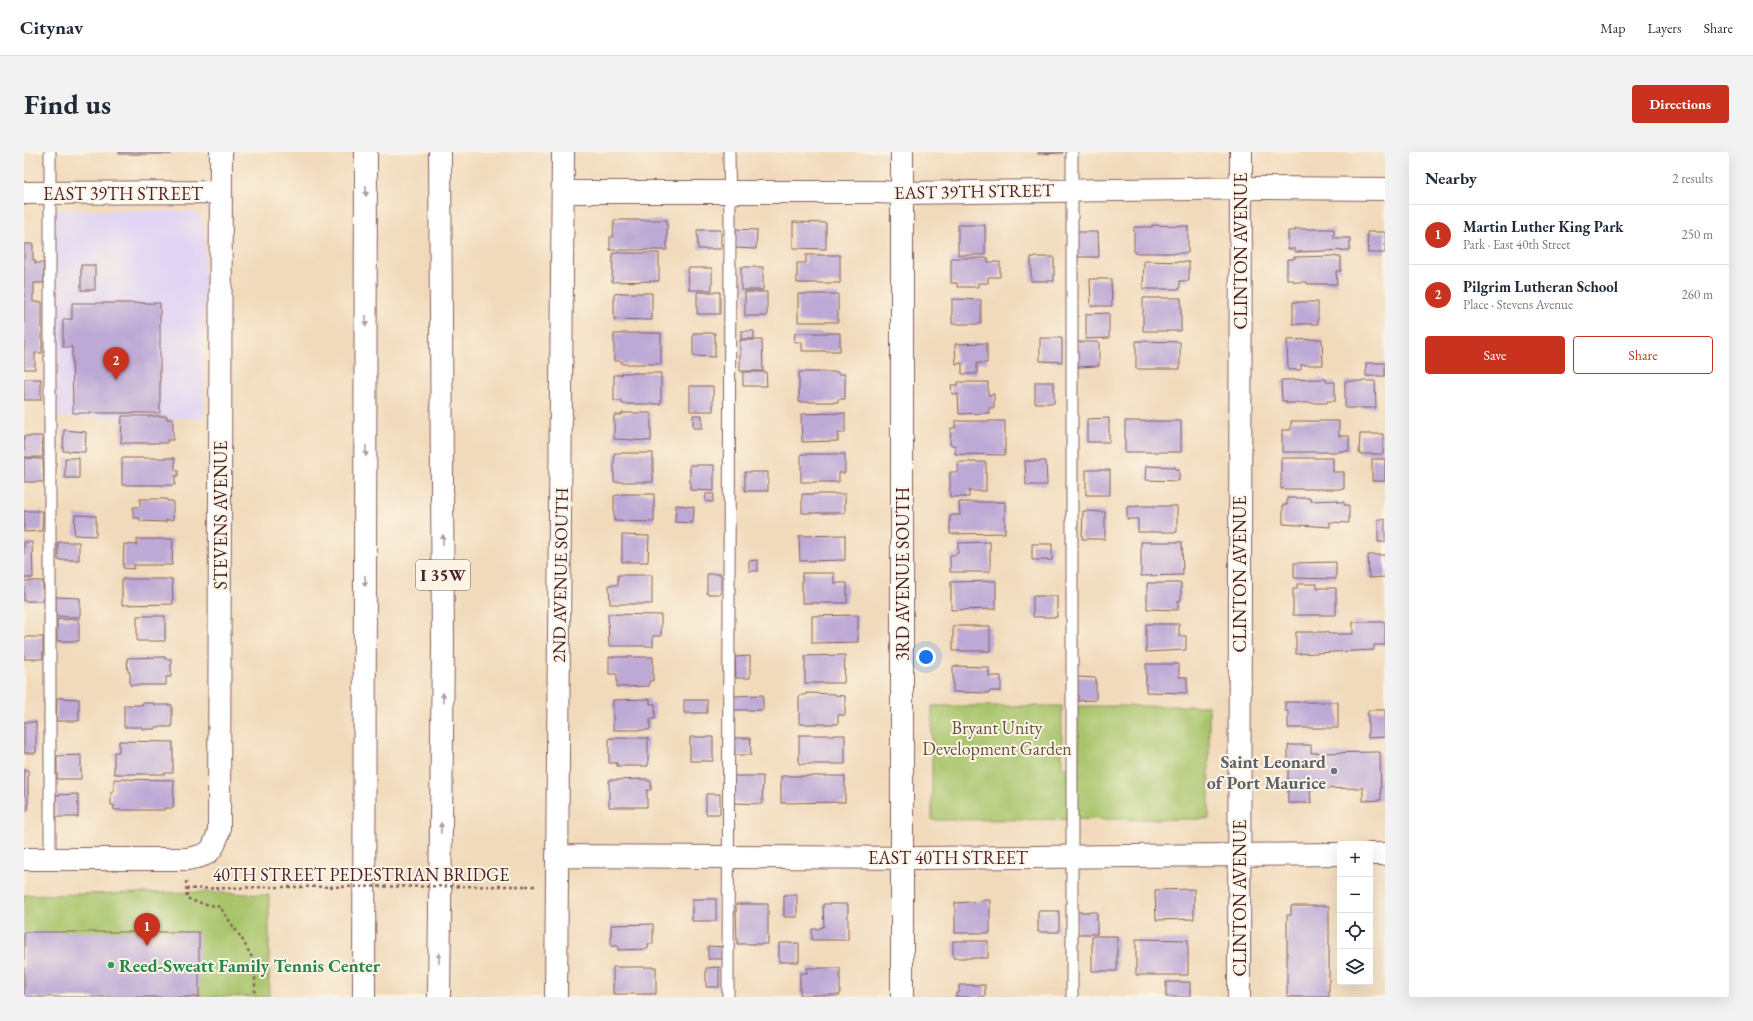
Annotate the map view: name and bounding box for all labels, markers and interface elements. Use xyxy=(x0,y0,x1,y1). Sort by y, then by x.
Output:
text: Citynav xyxy=(20,15,83,40)
text: Map xyxy=(1600,19,1625,37)
text: Layers xyxy=(1647,19,1682,37)
text: Share xyxy=(1704,19,1733,37)
button: Directions xyxy=(1632,85,1729,123)
text: Find us xyxy=(24,86,111,122)
text: Nearby xyxy=(1425,167,1477,189)
text: 2 results xyxy=(1672,170,1713,187)
street label: CLINTON AVENUE xyxy=(1229,173,1252,329)
street label: EAST 39TH STREET xyxy=(894,178,1055,204)
street label: EAST 39TH STREET xyxy=(43,182,204,205)
one-way arrow xyxy=(363,185,369,198)
text: Martin Luther King Park xyxy=(1463,217,1624,236)
text: 1 xyxy=(1435,226,1441,243)
text: 250 m xyxy=(1682,226,1713,243)
text: Park · East 40th Street xyxy=(1463,236,1570,253)
text: Pilgrim Lutheran School xyxy=(1463,277,1618,296)
text: 2 xyxy=(1435,286,1441,303)
text: 260 m xyxy=(1682,286,1713,303)
text: Place · Stevens Avenue xyxy=(1463,296,1573,313)
one-way arrow xyxy=(363,315,369,328)
button: Save xyxy=(1425,336,1565,374)
button: Share xyxy=(1573,336,1713,374)
pin: 2 xyxy=(103,347,129,380)
street label: STEVENS AVENUE xyxy=(209,441,232,589)
one-way arrow xyxy=(363,445,369,458)
street label: 2ND AVENUE SOUTH xyxy=(547,487,573,663)
street label: 3RD AVENUE SOUTH xyxy=(891,487,914,661)
street label: CLINTON AVENUE xyxy=(1228,496,1251,652)
one-way arrow xyxy=(440,533,446,546)
road number: I 35W xyxy=(416,560,470,590)
one-way arrow xyxy=(362,575,368,588)
your location xyxy=(916,647,936,667)
one-way arrow xyxy=(440,691,446,704)
park label: Bryant Unity Development Garden xyxy=(922,716,1072,760)
place label: Saint Leonard of Port Maurice xyxy=(1207,750,1326,794)
marker: Saint Leonard of Port Maurice xyxy=(1329,766,1339,776)
street label: CLINTON AVENUE xyxy=(1228,820,1251,976)
one-way arrow xyxy=(438,821,444,834)
map controls xyxy=(1337,841,1373,985)
button: + xyxy=(1337,841,1373,877)
street label: EAST 40TH STREET xyxy=(868,846,1029,869)
street label: 40TH STREET PEDESTRIAN BRIDGE xyxy=(213,863,509,886)
button: − xyxy=(1337,877,1373,913)
pin: 1 xyxy=(134,913,160,946)
button: locate xyxy=(1337,913,1373,949)
button: layers xyxy=(1337,949,1373,985)
one-way arrow xyxy=(436,951,442,964)
place label: Reed-Sweatt Family Tennis Center xyxy=(119,954,381,977)
marker: Reed-Sweatt Family Tennis Center xyxy=(106,960,116,970)

